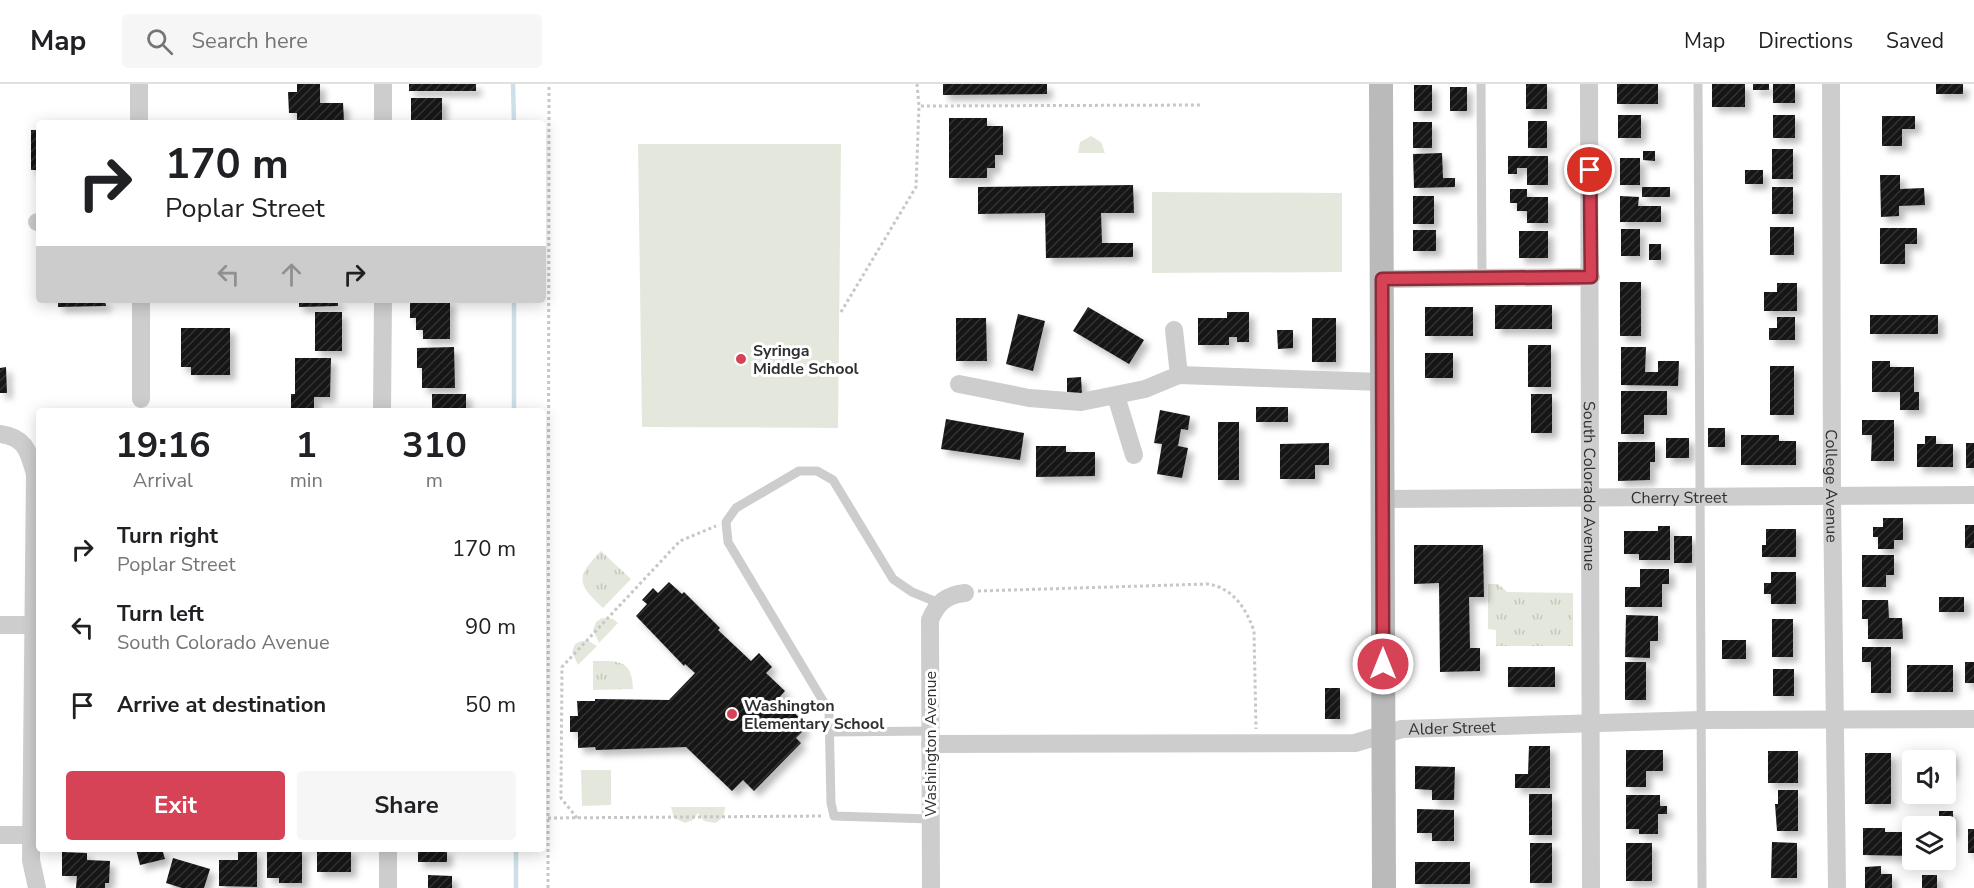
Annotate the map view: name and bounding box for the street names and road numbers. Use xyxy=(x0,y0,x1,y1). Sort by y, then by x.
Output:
street label: South Colorado Avenue xyxy=(1578,401,1600,571)
street label: College Avenue xyxy=(1820,429,1843,543)
street label: Cherry Street xyxy=(1631,487,1728,509)
street label: Washington Avenue xyxy=(920,671,942,817)
street label: Alder Street xyxy=(1408,716,1497,741)

